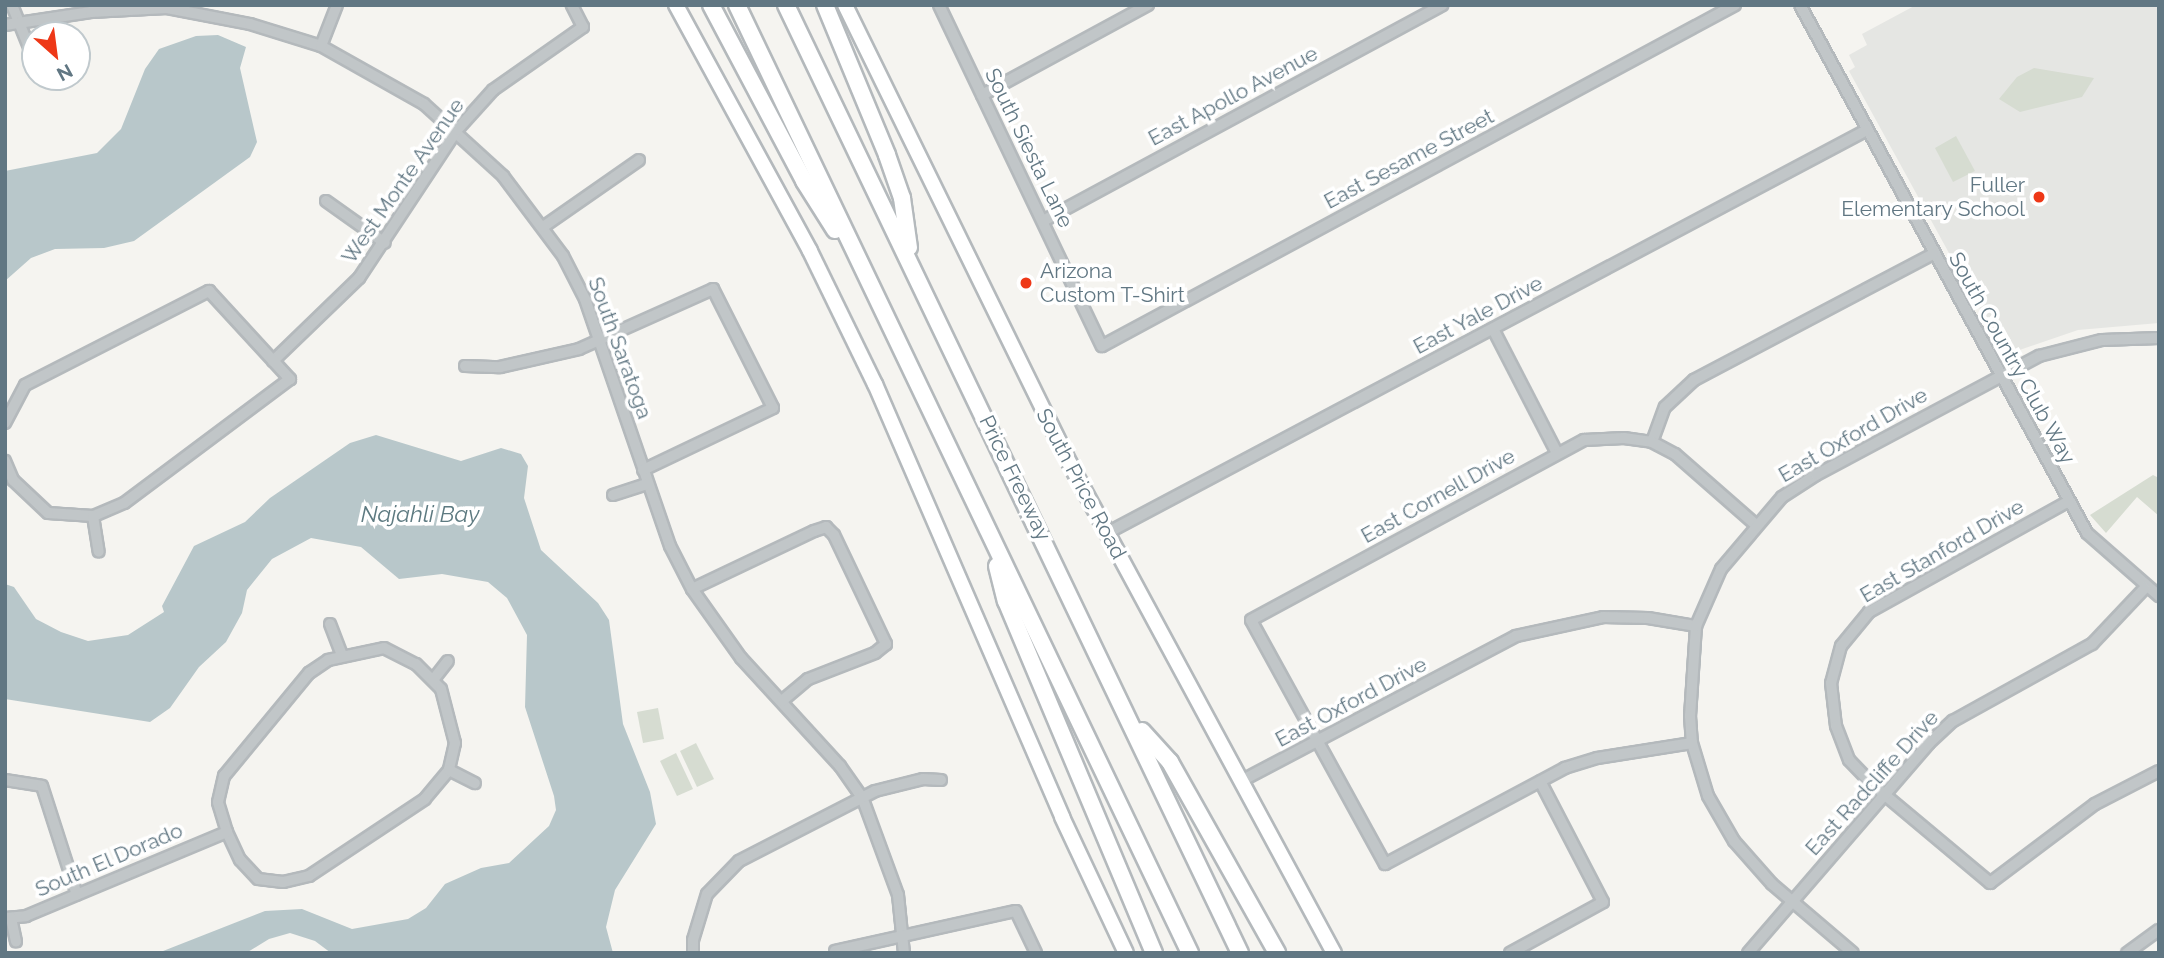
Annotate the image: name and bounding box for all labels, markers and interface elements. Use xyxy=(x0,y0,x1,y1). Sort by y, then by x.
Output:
north arrow xyxy=(21,21,91,91)
street label: East Apollo Avenue xyxy=(1144,40,1322,152)
text: N xyxy=(53,60,76,86)
street label: South Siesta Lane xyxy=(979,64,1079,232)
street label: West Monte Avenue xyxy=(336,93,470,269)
street label: East Sesame Street xyxy=(1320,104,1498,214)
place label: Fuller Elementary School xyxy=(1841,172,2025,222)
marker: Fuller Elementary School xyxy=(2031,189,2047,205)
street label: South Country Club Way xyxy=(1943,247,2081,469)
place label: Arizona Custom T-Shirt xyxy=(1040,258,1185,308)
street label: East Yale Drive xyxy=(1409,270,1547,360)
street label: South Saratoga xyxy=(583,274,657,422)
marker: Arizona Custom T-Shirt xyxy=(1018,275,1034,291)
street label: East Oxford Drive xyxy=(1774,382,1932,488)
street label: South Price Road xyxy=(1031,404,1131,564)
street label: Price Freeway xyxy=(974,411,1056,545)
street label: East Cornell Drive xyxy=(1356,443,1520,549)
street label: East Stanford Drive xyxy=(1856,494,2028,608)
water label: Najahli Bay xyxy=(361,500,479,528)
street label: East Oxford Drive xyxy=(1271,652,1431,752)
street label: East Radcliffe Drive xyxy=(1800,705,1944,861)
street label: South El Dorado xyxy=(31,818,187,902)

